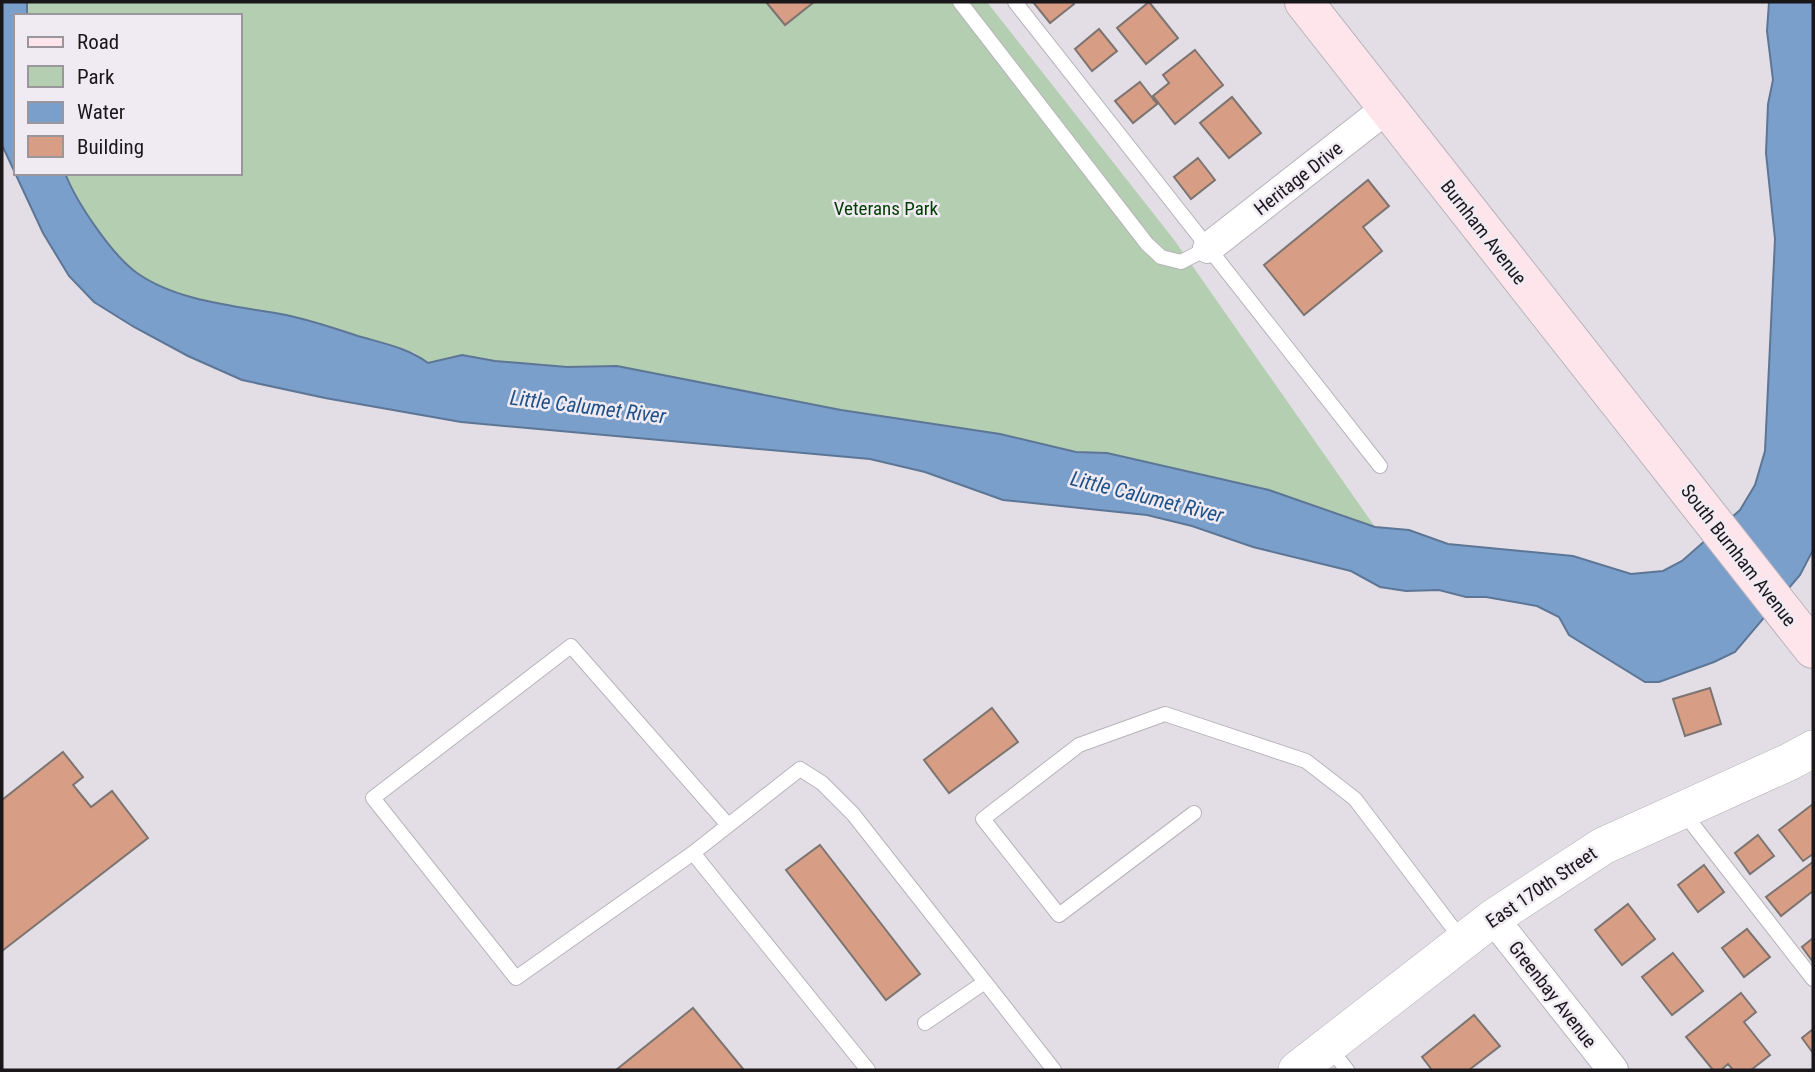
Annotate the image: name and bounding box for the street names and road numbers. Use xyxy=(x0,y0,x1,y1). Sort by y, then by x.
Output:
street label: Heritage Drive xyxy=(1249,137,1347,220)
street label: Burnham Avenue xyxy=(1436,176,1532,289)
street label: South Burnham Avenue xyxy=(1676,480,1801,631)
street label: East 170th Street xyxy=(1481,842,1601,933)
street label: Greenbay Avenue xyxy=(1504,936,1601,1052)

